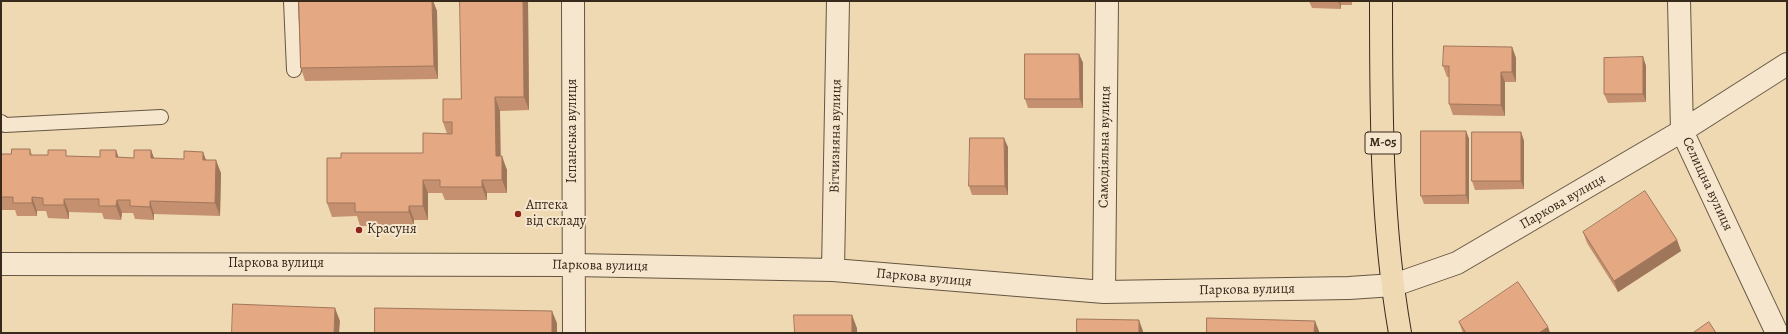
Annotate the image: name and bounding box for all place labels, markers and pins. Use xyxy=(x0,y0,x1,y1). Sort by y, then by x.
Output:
place label: Аптека від складу xyxy=(526,198,586,230)
marker: Аптека від складу xyxy=(513,209,523,219)
place label: Красуня xyxy=(367,222,417,238)
marker: Красуня xyxy=(354,225,364,235)

